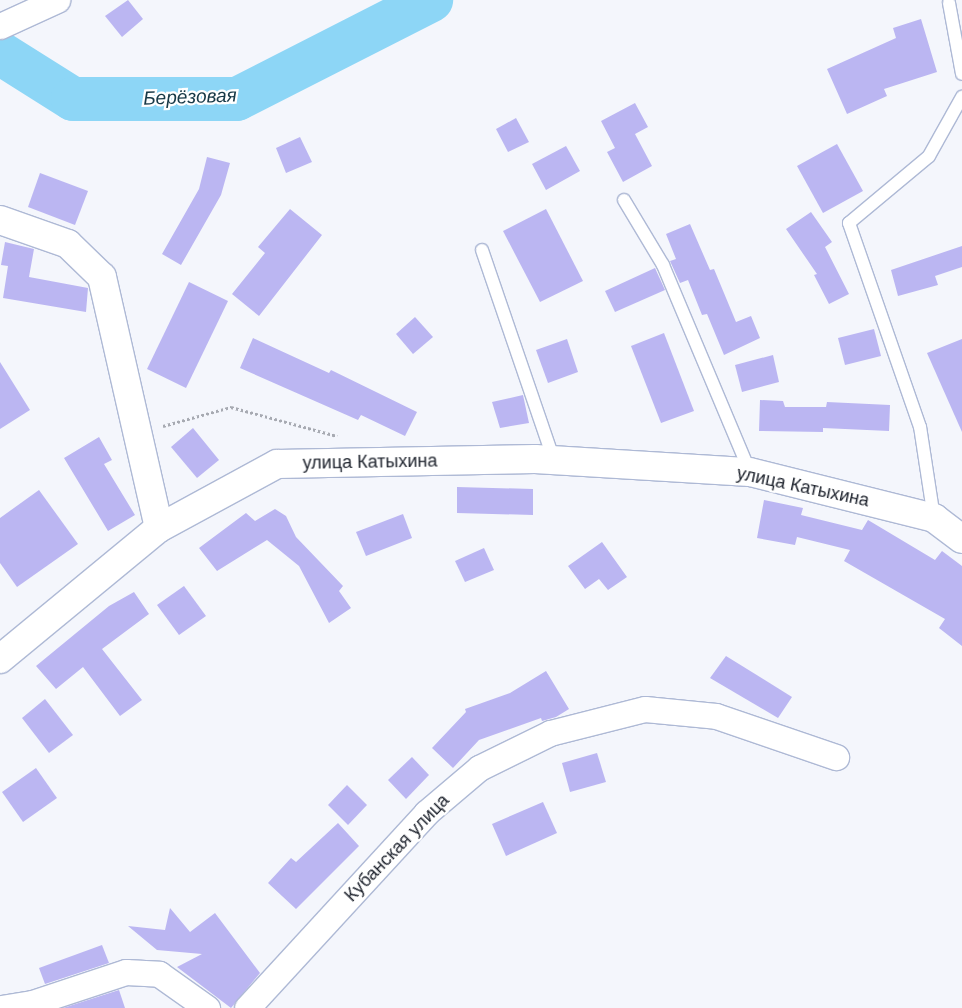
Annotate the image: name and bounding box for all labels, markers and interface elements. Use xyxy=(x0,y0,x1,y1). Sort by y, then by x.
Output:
water label: Берёзовая xyxy=(143,84,237,110)
street label: улица Катыхина xyxy=(302,450,438,474)
street label: улица Катыхина xyxy=(735,462,871,512)
street label: Кубанская улица xyxy=(340,790,454,906)

